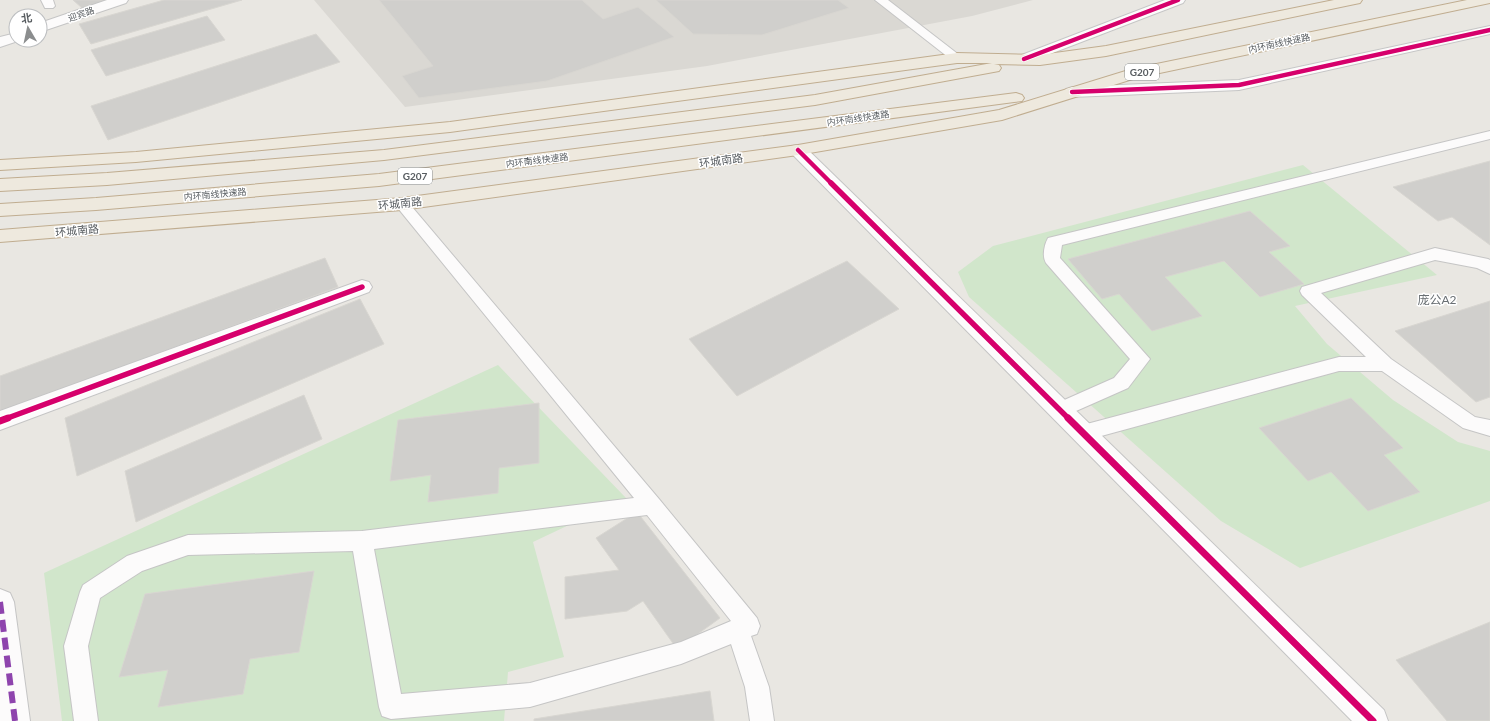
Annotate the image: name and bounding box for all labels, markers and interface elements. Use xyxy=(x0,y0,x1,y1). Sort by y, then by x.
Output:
street label: 迎宾路 xyxy=(66,4,96,24)
north arrow xyxy=(8,8,48,48)
text: 北 xyxy=(20,10,33,25)
street label: 内环南线快速路 xyxy=(1247,31,1311,55)
road number: G207 xyxy=(1125,64,1159,80)
street label: 内环南线快速路 xyxy=(826,108,890,128)
street label: 内环南线快速路 xyxy=(505,151,569,169)
street label: 环城南路 xyxy=(698,151,744,169)
road number: G207 xyxy=(398,168,432,184)
street label: 内环南线快速路 xyxy=(183,186,247,202)
street label: 环城南路 xyxy=(377,194,423,212)
street label: 环城南路 xyxy=(55,222,99,238)
district label: 庞公A2 xyxy=(1417,292,1457,307)

